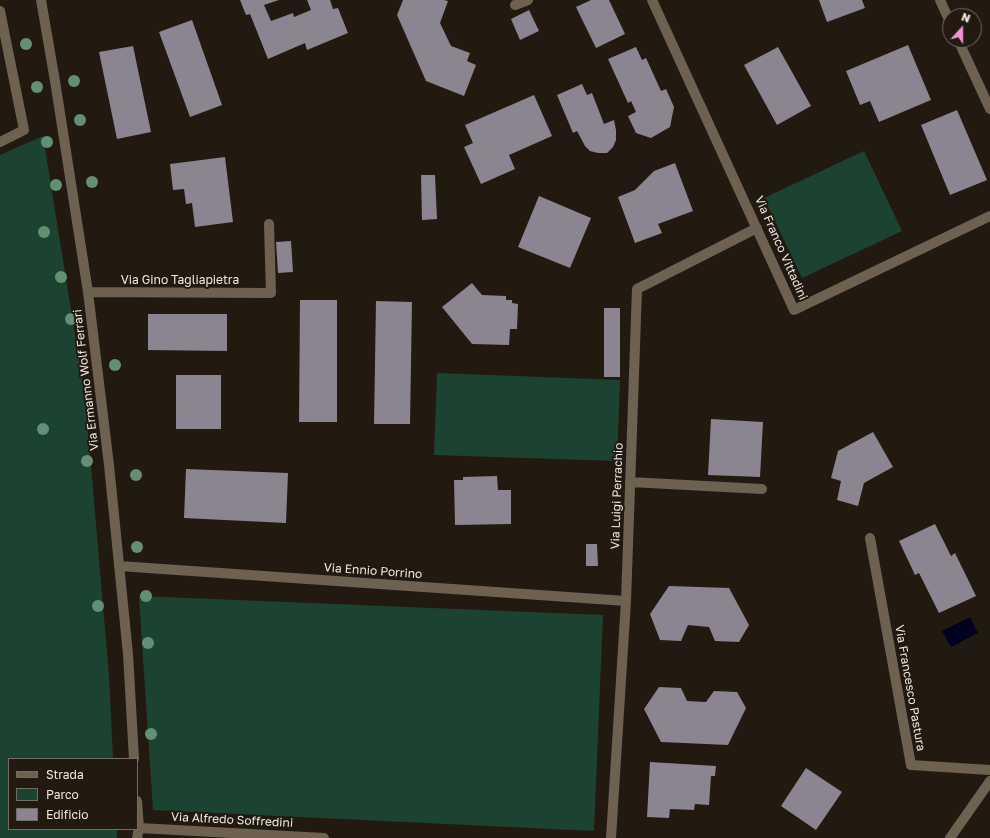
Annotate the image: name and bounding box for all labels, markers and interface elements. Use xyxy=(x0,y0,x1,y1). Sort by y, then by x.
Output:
north arrow xyxy=(942,8,982,48)
text: N xyxy=(960,10,972,25)
street label: Via Franco Vittadini xyxy=(752,194,810,302)
street label: Via Gino Tagliapietra xyxy=(121,273,239,287)
street label: Via Ermanno Wolf Ferrari xyxy=(70,308,102,452)
street label: Via Luigi Perrachio xyxy=(608,442,626,550)
street label: Via Ennio Porrino xyxy=(323,560,423,582)
street label: Via Francesco Pastura xyxy=(892,624,928,752)
legend xyxy=(8,758,138,830)
text: Strada xyxy=(46,767,84,782)
text: Parco xyxy=(46,787,79,802)
text: Edificio xyxy=(46,807,88,822)
street label: Via Alfredo Soffredini xyxy=(171,810,293,830)

